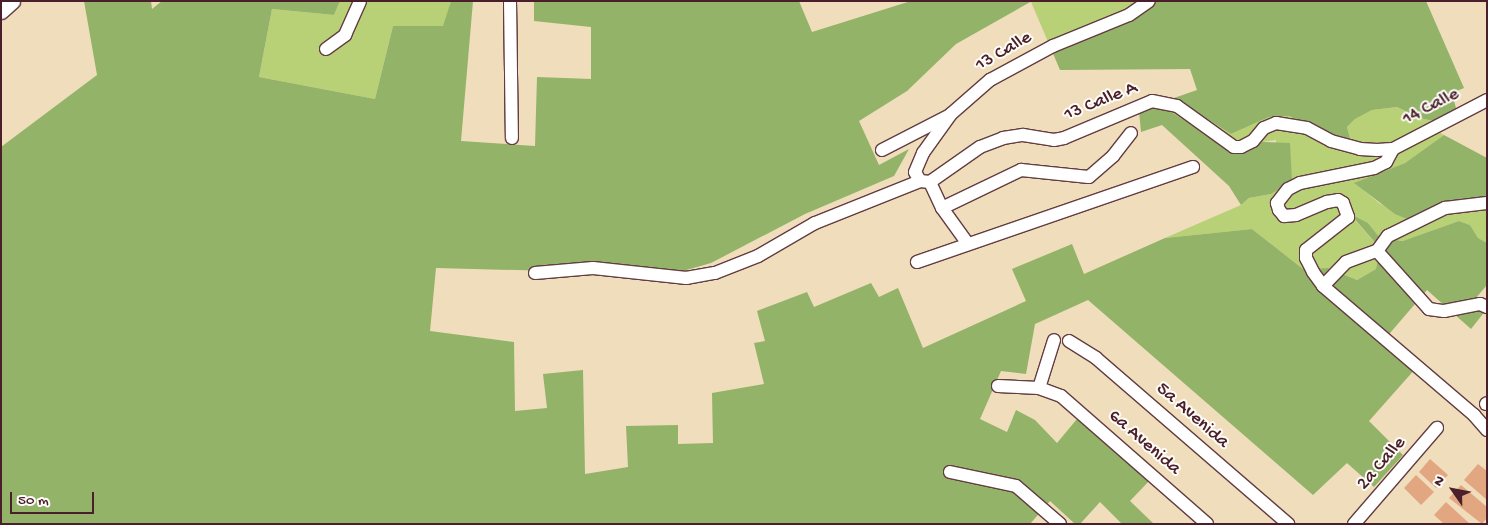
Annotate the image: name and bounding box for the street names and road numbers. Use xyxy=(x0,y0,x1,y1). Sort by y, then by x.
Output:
street label: 13 Calle xyxy=(972,27,1036,77)
street label: 13 Calle A xyxy=(1061,77,1141,127)
street label: 14 Calle xyxy=(1399,83,1463,131)
street label: 5a Avenida xyxy=(1151,378,1233,454)
street label: 6a Avenida xyxy=(1103,405,1185,481)
street label: 2a Calle xyxy=(1353,433,1411,495)

